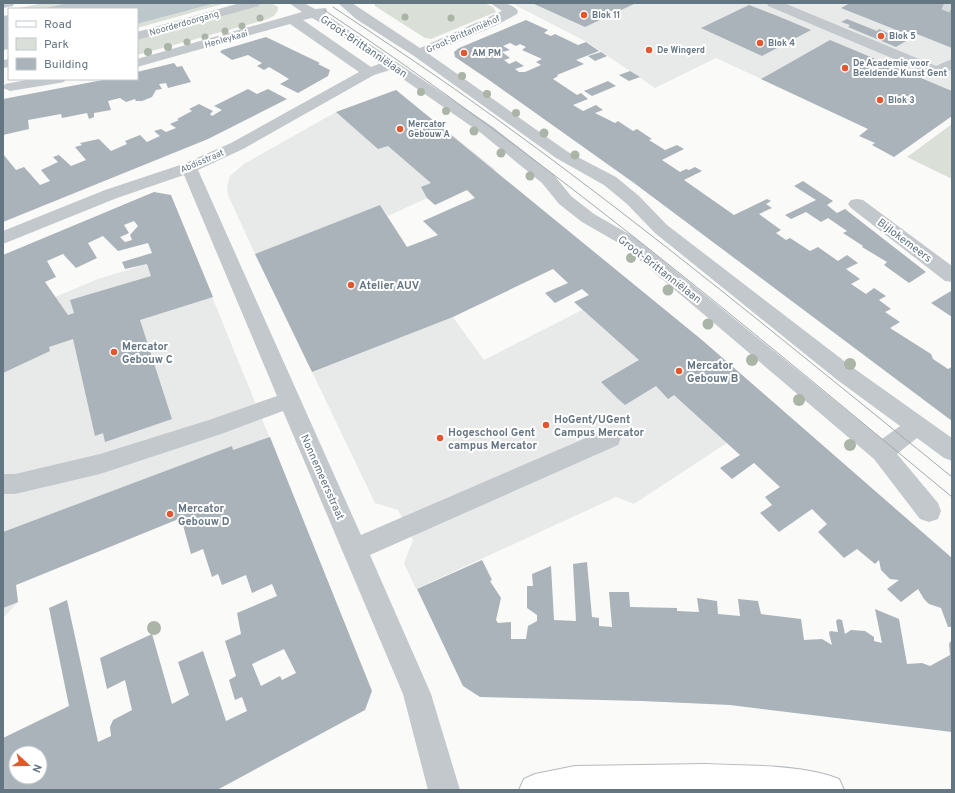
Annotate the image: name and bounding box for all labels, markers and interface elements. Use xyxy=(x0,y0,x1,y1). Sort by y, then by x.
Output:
legend xyxy=(8,8,138,80)
street label: Noorderdoorgang xyxy=(148,8,220,39)
marker: Blok 11 xyxy=(579,10,589,20)
place label: Blok 11 xyxy=(592,10,620,21)
street label: Groot-Brittanniëlaan xyxy=(317,12,410,81)
street label: Groot-Brittanniëhof xyxy=(425,13,502,56)
text: Road xyxy=(44,17,72,33)
street label: Henleykaai xyxy=(203,28,249,51)
marker: Blok 5 xyxy=(876,31,886,41)
place label: Blok 5 xyxy=(889,31,916,42)
text: Park xyxy=(44,37,69,53)
marker: Blok 4 xyxy=(755,38,765,48)
place label: Blok 4 xyxy=(768,38,795,49)
marker: De Wingerd xyxy=(644,45,654,55)
place label: De Wingerd xyxy=(657,45,705,56)
marker: AM PM xyxy=(459,48,469,58)
place label: AM PM xyxy=(472,48,501,59)
text: Building xyxy=(44,57,88,73)
place label: De Academie voor Beeldende Kunst Gent xyxy=(853,58,947,79)
marker: De Academie voor Beeldende Kunst Gent xyxy=(840,63,850,73)
marker: Blok 3 xyxy=(875,95,885,105)
place label: Blok 3 xyxy=(888,95,915,106)
place label: Mercator Gebouw A xyxy=(408,119,450,140)
marker: Mercator Gebouw A xyxy=(395,124,405,134)
street label: Abdisstraat xyxy=(179,147,226,176)
street label: Bijlokemeers xyxy=(874,216,934,266)
street label: Groot-Brittanniëlaan xyxy=(615,233,704,307)
place label: Atelier AUV xyxy=(359,279,420,293)
marker: Atelier AUV xyxy=(346,280,356,290)
place label: Mercator Gebouw C xyxy=(122,340,173,367)
marker: Mercator Gebouw C xyxy=(109,347,119,357)
place label: Mercator Gebouw B xyxy=(687,359,738,386)
marker: Mercator Gebouw B xyxy=(674,366,684,376)
place label: HoGent/UGent Campus Mercator xyxy=(554,413,645,440)
marker: HoGent/UGent Campus Mercator xyxy=(541,420,551,430)
place label: Hogeschool Gent campus Mercator xyxy=(448,426,537,453)
street label: Nonnemeersstraat xyxy=(297,433,347,522)
marker: Hogeschool Gent campus Mercator xyxy=(435,433,445,443)
place label: Mercator Gebouw D xyxy=(178,502,230,529)
marker: Mercator Gebouw D xyxy=(165,509,175,519)
north arrow xyxy=(8,745,48,785)
text: N xyxy=(28,762,44,774)

